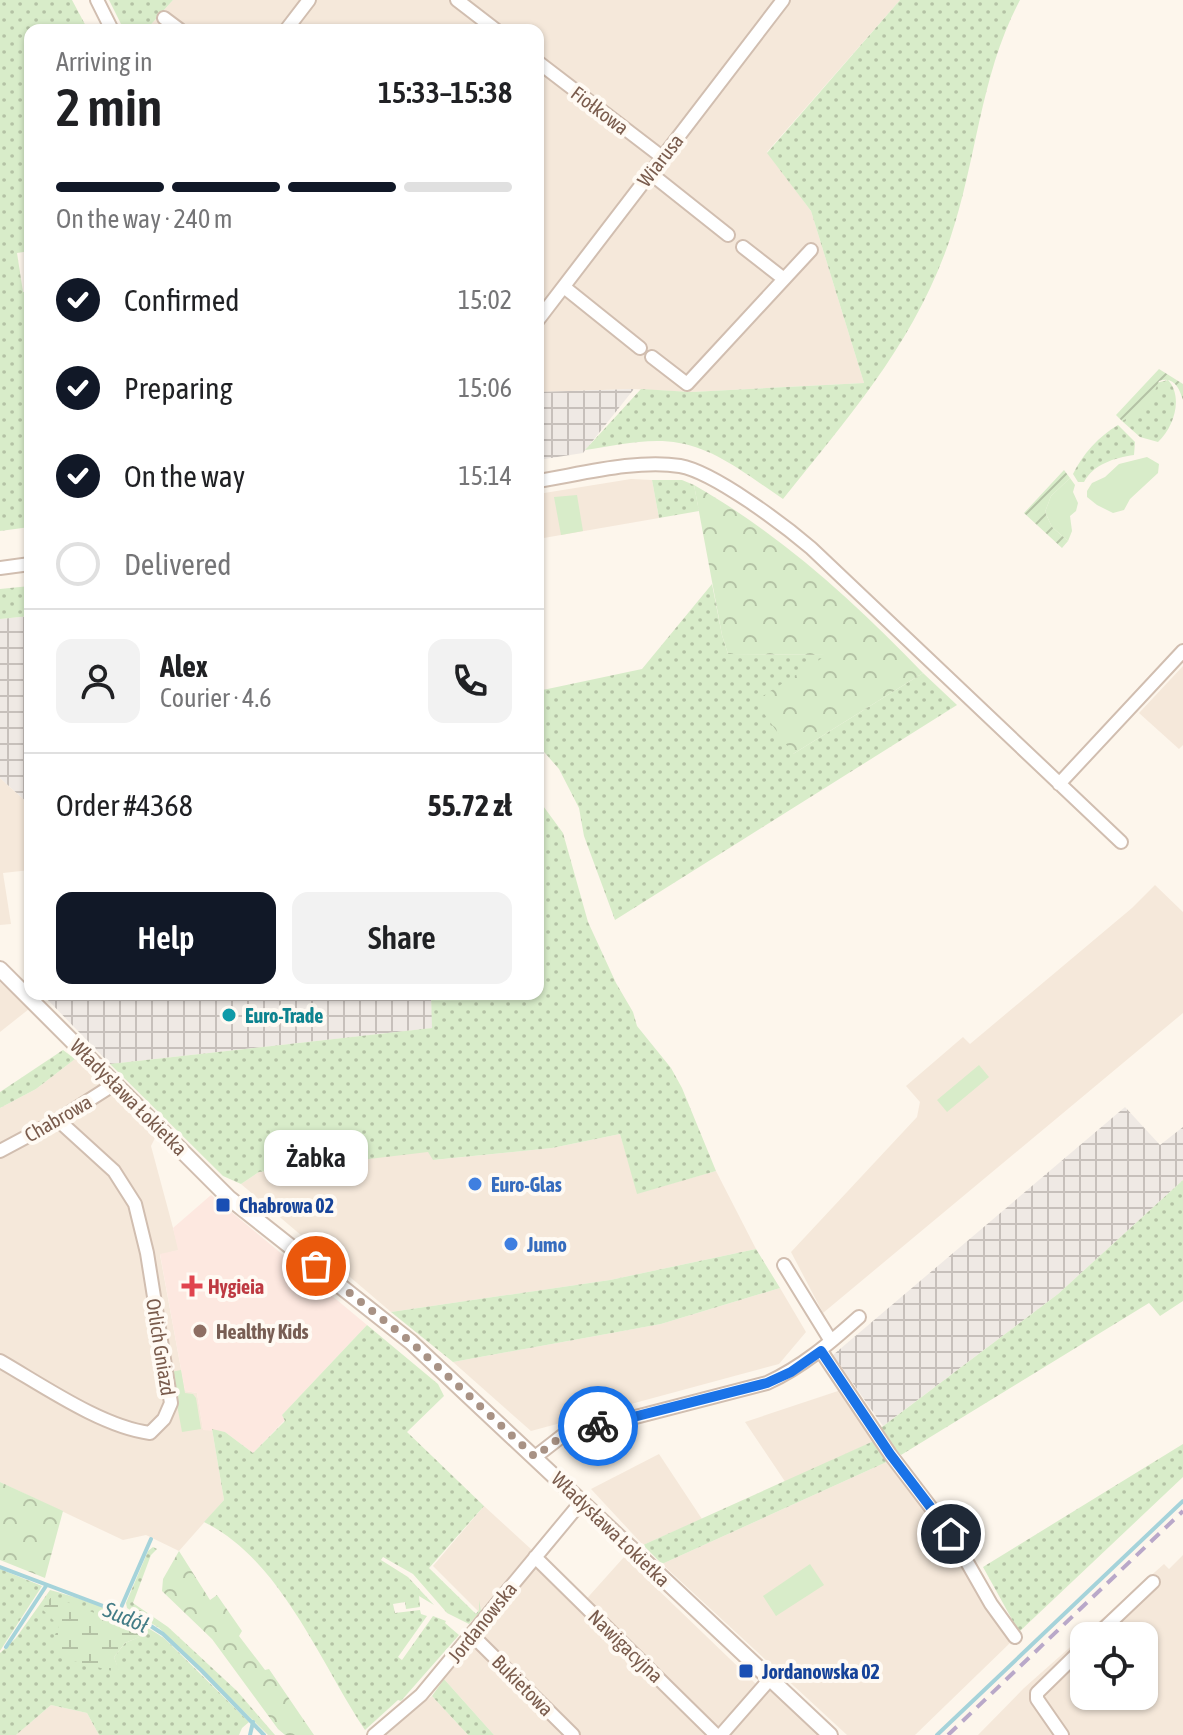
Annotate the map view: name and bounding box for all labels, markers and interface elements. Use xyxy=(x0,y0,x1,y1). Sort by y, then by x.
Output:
text: Arriving in xyxy=(56,47,153,77)
text: 15:33–15:38 xyxy=(378,75,512,109)
text: 2 min xyxy=(56,77,162,137)
street label: Fiołkowa xyxy=(567,81,633,139)
street label: Wiarusa xyxy=(632,129,688,191)
text: On the way · 240 m xyxy=(56,204,233,234)
icon: check xyxy=(56,278,100,322)
text: Confirmed xyxy=(124,283,239,317)
text: 15:02 xyxy=(458,285,512,315)
icon: check xyxy=(56,366,100,410)
text: Preparing xyxy=(124,371,233,405)
text: 15:06 xyxy=(458,373,512,403)
icon: check xyxy=(56,454,100,498)
text: On the way xyxy=(124,459,245,493)
text: 15:14 xyxy=(458,461,512,491)
text: Delivered xyxy=(124,547,232,581)
button: person xyxy=(56,639,140,723)
button: phone xyxy=(428,639,512,723)
text: Alex xyxy=(160,649,208,683)
text: Courier · 4.6 xyxy=(160,683,271,713)
text: Order #4368 xyxy=(56,788,193,822)
text: 55.72 zł xyxy=(427,788,512,822)
button: Help xyxy=(56,892,276,984)
button: Share xyxy=(292,892,512,984)
place label: Euro-Trade xyxy=(245,1004,323,1027)
marker: Euro-Trade xyxy=(220,1006,238,1024)
street label: Władysława Łokietka xyxy=(66,1034,192,1160)
street label: Chabrowa xyxy=(20,1090,96,1146)
callout: Żabka xyxy=(264,1130,368,1186)
text: Żabka xyxy=(286,1143,346,1173)
place label: Euro-Glas xyxy=(491,1173,562,1196)
marker: Euro-Glas xyxy=(466,1175,484,1193)
place label: Chabrowa 02 xyxy=(239,1194,334,1217)
marker: Chabrowa 02 xyxy=(214,1196,232,1214)
pin xyxy=(282,1232,350,1300)
place label: Jumo xyxy=(526,1233,567,1256)
marker: Jumo xyxy=(502,1235,520,1253)
icon: bag xyxy=(294,1244,338,1288)
place label: Hygieia xyxy=(208,1275,264,1298)
marker: Hygieia xyxy=(183,1277,201,1295)
street label: Orlich Gniazd xyxy=(142,1297,180,1397)
place label: Healthy Kids xyxy=(216,1320,309,1343)
marker: Healthy Kids xyxy=(191,1322,209,1340)
courier xyxy=(558,1386,638,1466)
icon: bike xyxy=(576,1404,620,1448)
street label: Władysława Łokietka xyxy=(547,1467,675,1591)
pin xyxy=(917,1500,985,1568)
icon: home xyxy=(929,1512,973,1556)
street label: Jordanowska xyxy=(443,1577,521,1667)
water label: Sudół xyxy=(99,1596,153,1638)
street label: Nawigacyjna xyxy=(584,1605,668,1687)
map controls xyxy=(1070,1622,1158,1710)
button: locate xyxy=(1070,1622,1158,1710)
street label: Bukietowa xyxy=(488,1650,558,1720)
place label: Jordanowska 02 xyxy=(761,1660,880,1683)
marker: Jordanowska 02 xyxy=(737,1662,755,1680)

